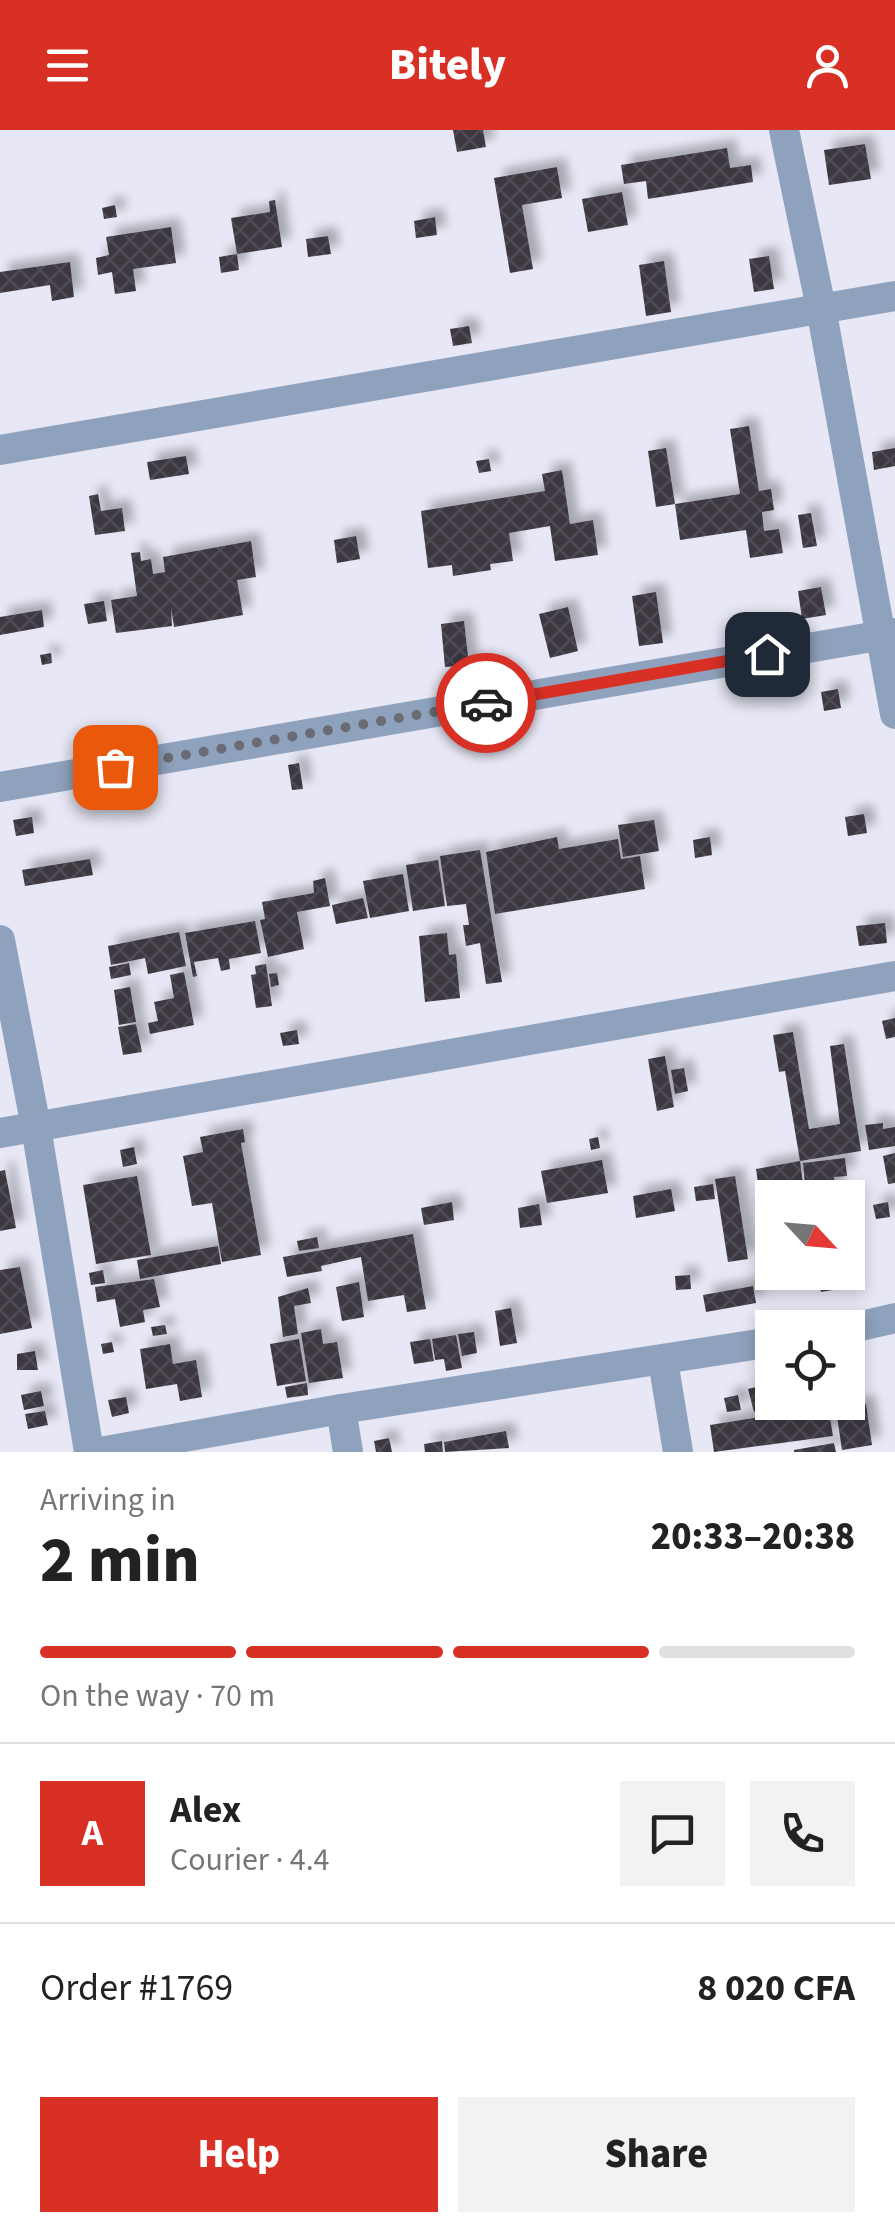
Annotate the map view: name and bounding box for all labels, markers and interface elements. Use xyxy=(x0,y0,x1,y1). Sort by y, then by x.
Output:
text: Bitely xyxy=(389,33,506,97)
icon: menu xyxy=(40,38,95,93)
icon: person xyxy=(800,38,855,93)
pin xyxy=(725,612,810,697)
icon: home xyxy=(740,627,795,682)
courier xyxy=(436,653,536,753)
icon: car xyxy=(459,676,514,731)
pin xyxy=(73,725,158,810)
icon: bag xyxy=(88,740,143,795)
north arrow xyxy=(755,1180,865,1290)
map controls xyxy=(755,1180,865,1420)
button: locate xyxy=(755,1310,865,1420)
text: Arriving in xyxy=(40,1477,176,1523)
text: 20:33–20:38 xyxy=(651,1510,855,1564)
text: 2 min xyxy=(40,1514,200,1607)
text: On the way · 70 m xyxy=(40,1673,275,1719)
button: chat xyxy=(620,1781,725,1886)
button: phone xyxy=(750,1781,855,1886)
text: Alex xyxy=(170,1783,241,1837)
text: A xyxy=(82,1806,103,1860)
text: Courier · 4.4 xyxy=(170,1837,330,1883)
text: Order #1769 xyxy=(40,1961,233,2015)
text: 8 020 CFA xyxy=(697,1961,855,2015)
button: Help xyxy=(40,2097,438,2212)
button: Share xyxy=(458,2097,855,2212)

